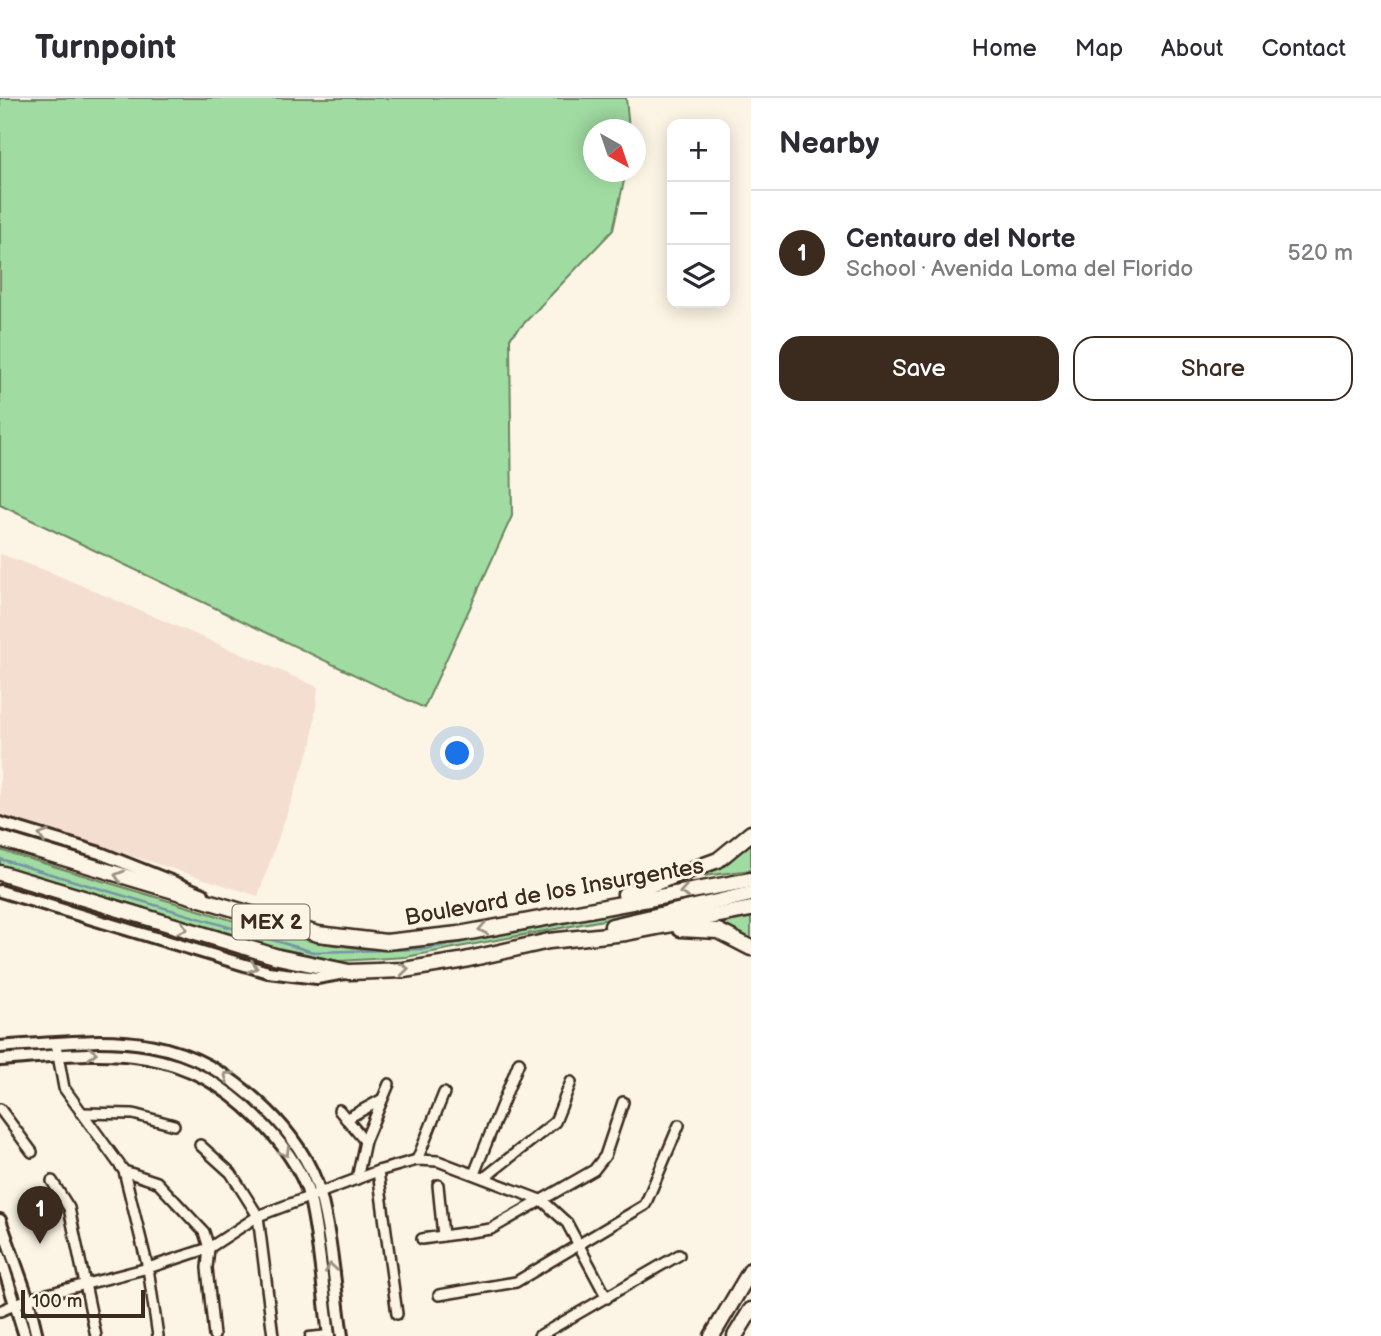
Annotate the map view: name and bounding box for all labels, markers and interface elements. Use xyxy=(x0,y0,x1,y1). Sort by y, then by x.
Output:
text: Turnpoint xyxy=(35,28,176,68)
text: Home xyxy=(972,34,1037,63)
text: Map xyxy=(1075,34,1123,63)
text: About xyxy=(1161,34,1223,63)
text: Contact xyxy=(1261,34,1346,63)
north arrow xyxy=(583,119,646,182)
map controls xyxy=(667,119,730,308)
button: + xyxy=(667,119,730,182)
text: Nearby xyxy=(779,126,879,162)
button: − xyxy=(667,182,730,245)
text: Centauro del Norte xyxy=(846,224,1075,255)
text: 1 xyxy=(797,239,807,267)
text: 520 m xyxy=(1287,239,1353,267)
button: layers xyxy=(667,245,730,308)
text: School · Avenida Loma del Florido xyxy=(846,255,1193,283)
button: Save xyxy=(779,336,1059,401)
button: Share xyxy=(1073,336,1353,401)
your location xyxy=(440,736,474,770)
one-way arrow xyxy=(37,829,49,844)
street label: Boulevard de los Insurgentes xyxy=(403,852,706,932)
one-way arrow xyxy=(113,869,125,884)
one-way arrow xyxy=(678,884,690,899)
road number: MEX 2 xyxy=(232,904,310,940)
one-way arrow xyxy=(176,920,188,935)
one-way arrow xyxy=(477,921,489,936)
one-way arrow xyxy=(246,959,259,973)
one-way arrow xyxy=(399,962,410,977)
one-way arrow xyxy=(88,1045,98,1061)
one-way arrow xyxy=(223,1071,236,1084)
one-way arrow xyxy=(277,1144,290,1157)
pin: 1 xyxy=(17,1186,63,1244)
one-way arrow xyxy=(324,1263,339,1274)
scale bar xyxy=(21,1287,145,1319)
text: 100 m xyxy=(32,1290,83,1313)

